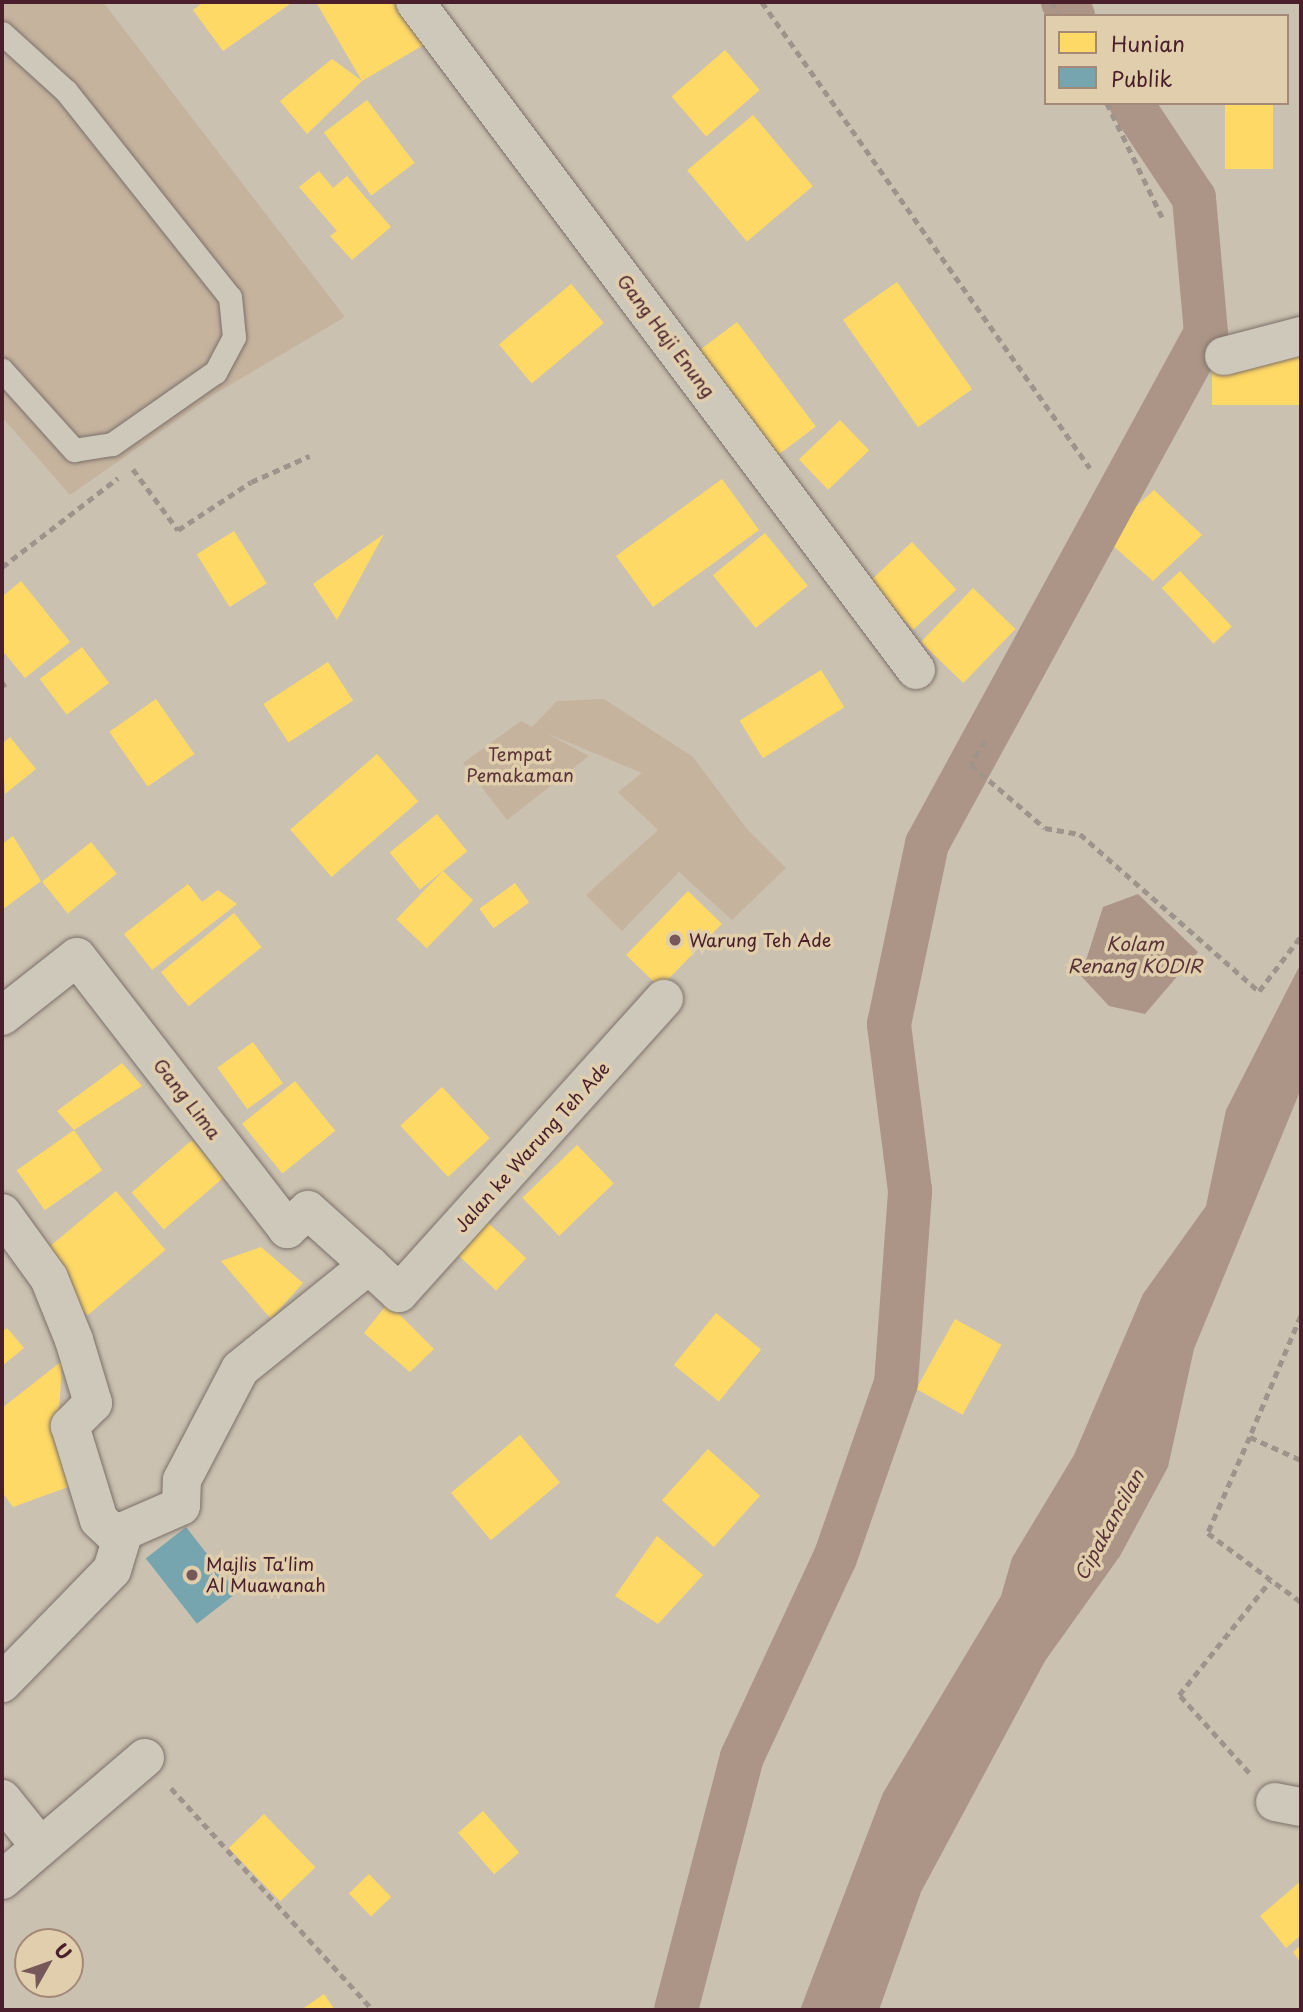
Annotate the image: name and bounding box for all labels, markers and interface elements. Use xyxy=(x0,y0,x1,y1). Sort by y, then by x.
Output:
legend xyxy=(1044,14,1289,105)
text: Hunian xyxy=(1111,27,1185,59)
text: Publik xyxy=(1111,62,1172,94)
street label: Gang Haji Enung xyxy=(613,271,719,401)
park label: Tempat Pemakaman xyxy=(466,744,574,786)
place label: Warung Teh Ade xyxy=(689,929,833,951)
marker: Warung Teh Ade xyxy=(667,932,683,948)
water label: Kolam Renang KODIR xyxy=(1068,933,1202,977)
street label: Gang Lima xyxy=(149,1055,225,1143)
street label: Jalan ke Warung Teh Ade xyxy=(449,1056,615,1238)
water label: Cipakancilan xyxy=(1069,1466,1149,1584)
place label: Majlis Ta'lim Al Muawanah xyxy=(206,1554,327,1596)
marker: Majlis Ta'lim Al Muawanah xyxy=(184,1567,200,1583)
north arrow xyxy=(14,1928,84,1998)
text: U xyxy=(48,1936,79,1965)

